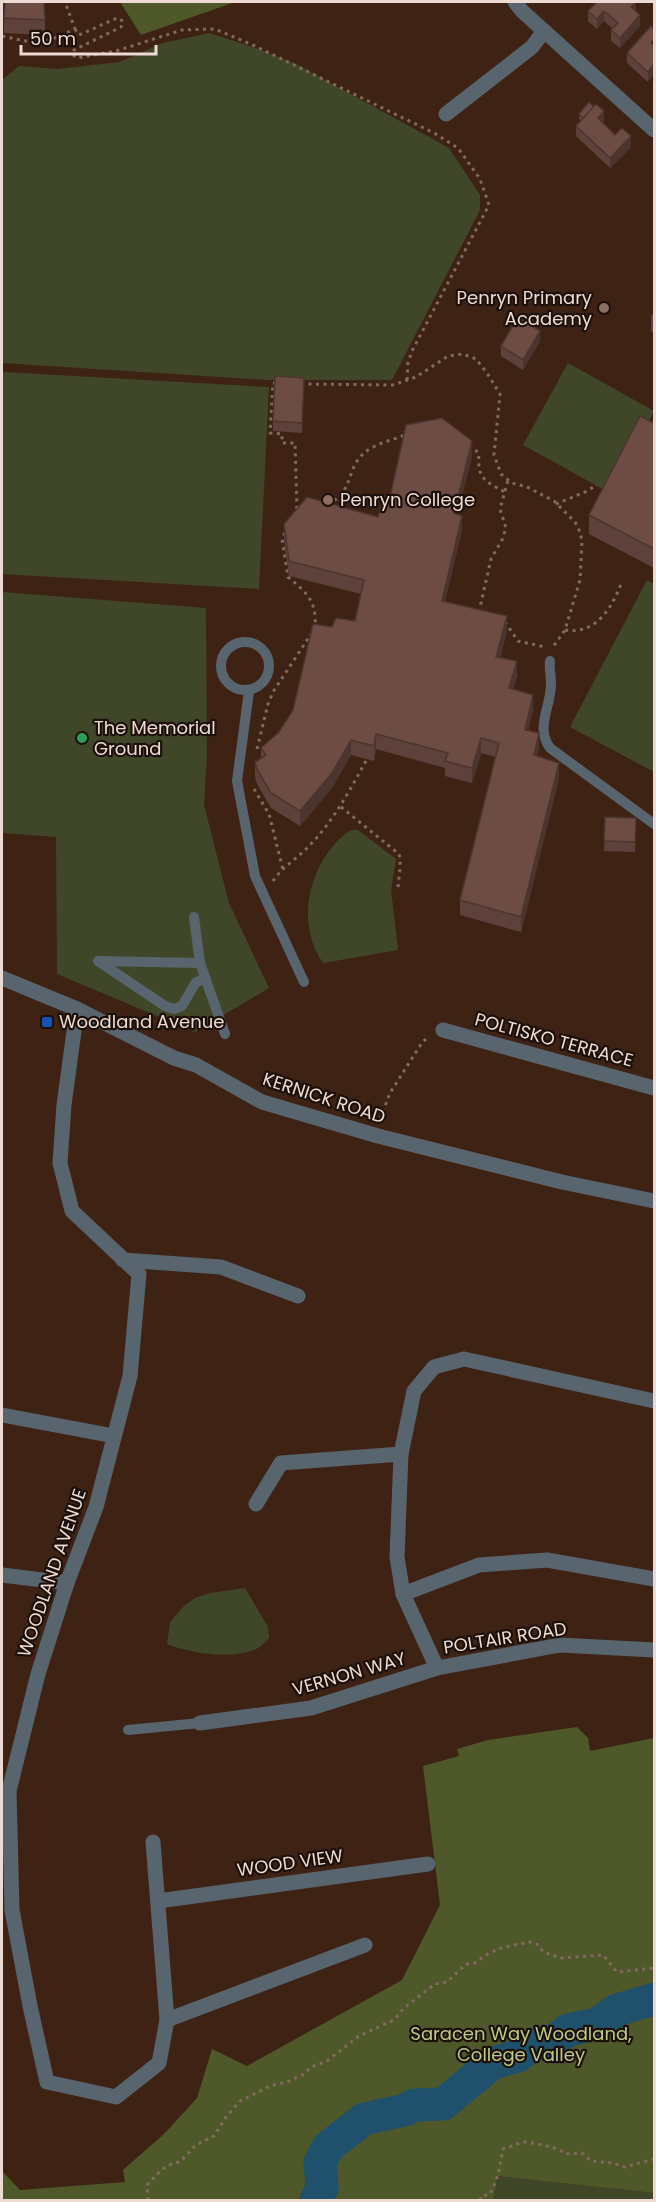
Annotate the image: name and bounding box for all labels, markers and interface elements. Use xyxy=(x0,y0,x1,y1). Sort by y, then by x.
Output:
scale bar xyxy=(21,18,156,56)
text: 50 m xyxy=(30,26,76,51)
place label: Penryn Primary Academy xyxy=(457,285,592,331)
marker: Penryn Primary Academy xyxy=(597,301,611,315)
place label: Penryn College xyxy=(340,487,475,512)
marker: Penryn College xyxy=(321,493,335,507)
place label: The Memorial Ground xyxy=(94,715,216,761)
marker: The Memorial Ground xyxy=(75,731,89,745)
street label: POLTISKO TERRACE xyxy=(472,1006,636,1073)
place label: Woodland Avenue xyxy=(59,1009,224,1034)
marker: Woodland Avenue xyxy=(40,1015,54,1029)
street label: KERNICK ROAD xyxy=(260,1066,389,1129)
street label: WOODLAND AVENUE xyxy=(11,1485,92,1660)
street label: POLTAIR ROAD xyxy=(442,1615,568,1660)
street label: VERNON WAY xyxy=(289,1645,409,1702)
street label: WOOD VIEW xyxy=(235,1843,345,1882)
park label: Saracen Way Woodland, College Valley xyxy=(410,2021,632,2067)

